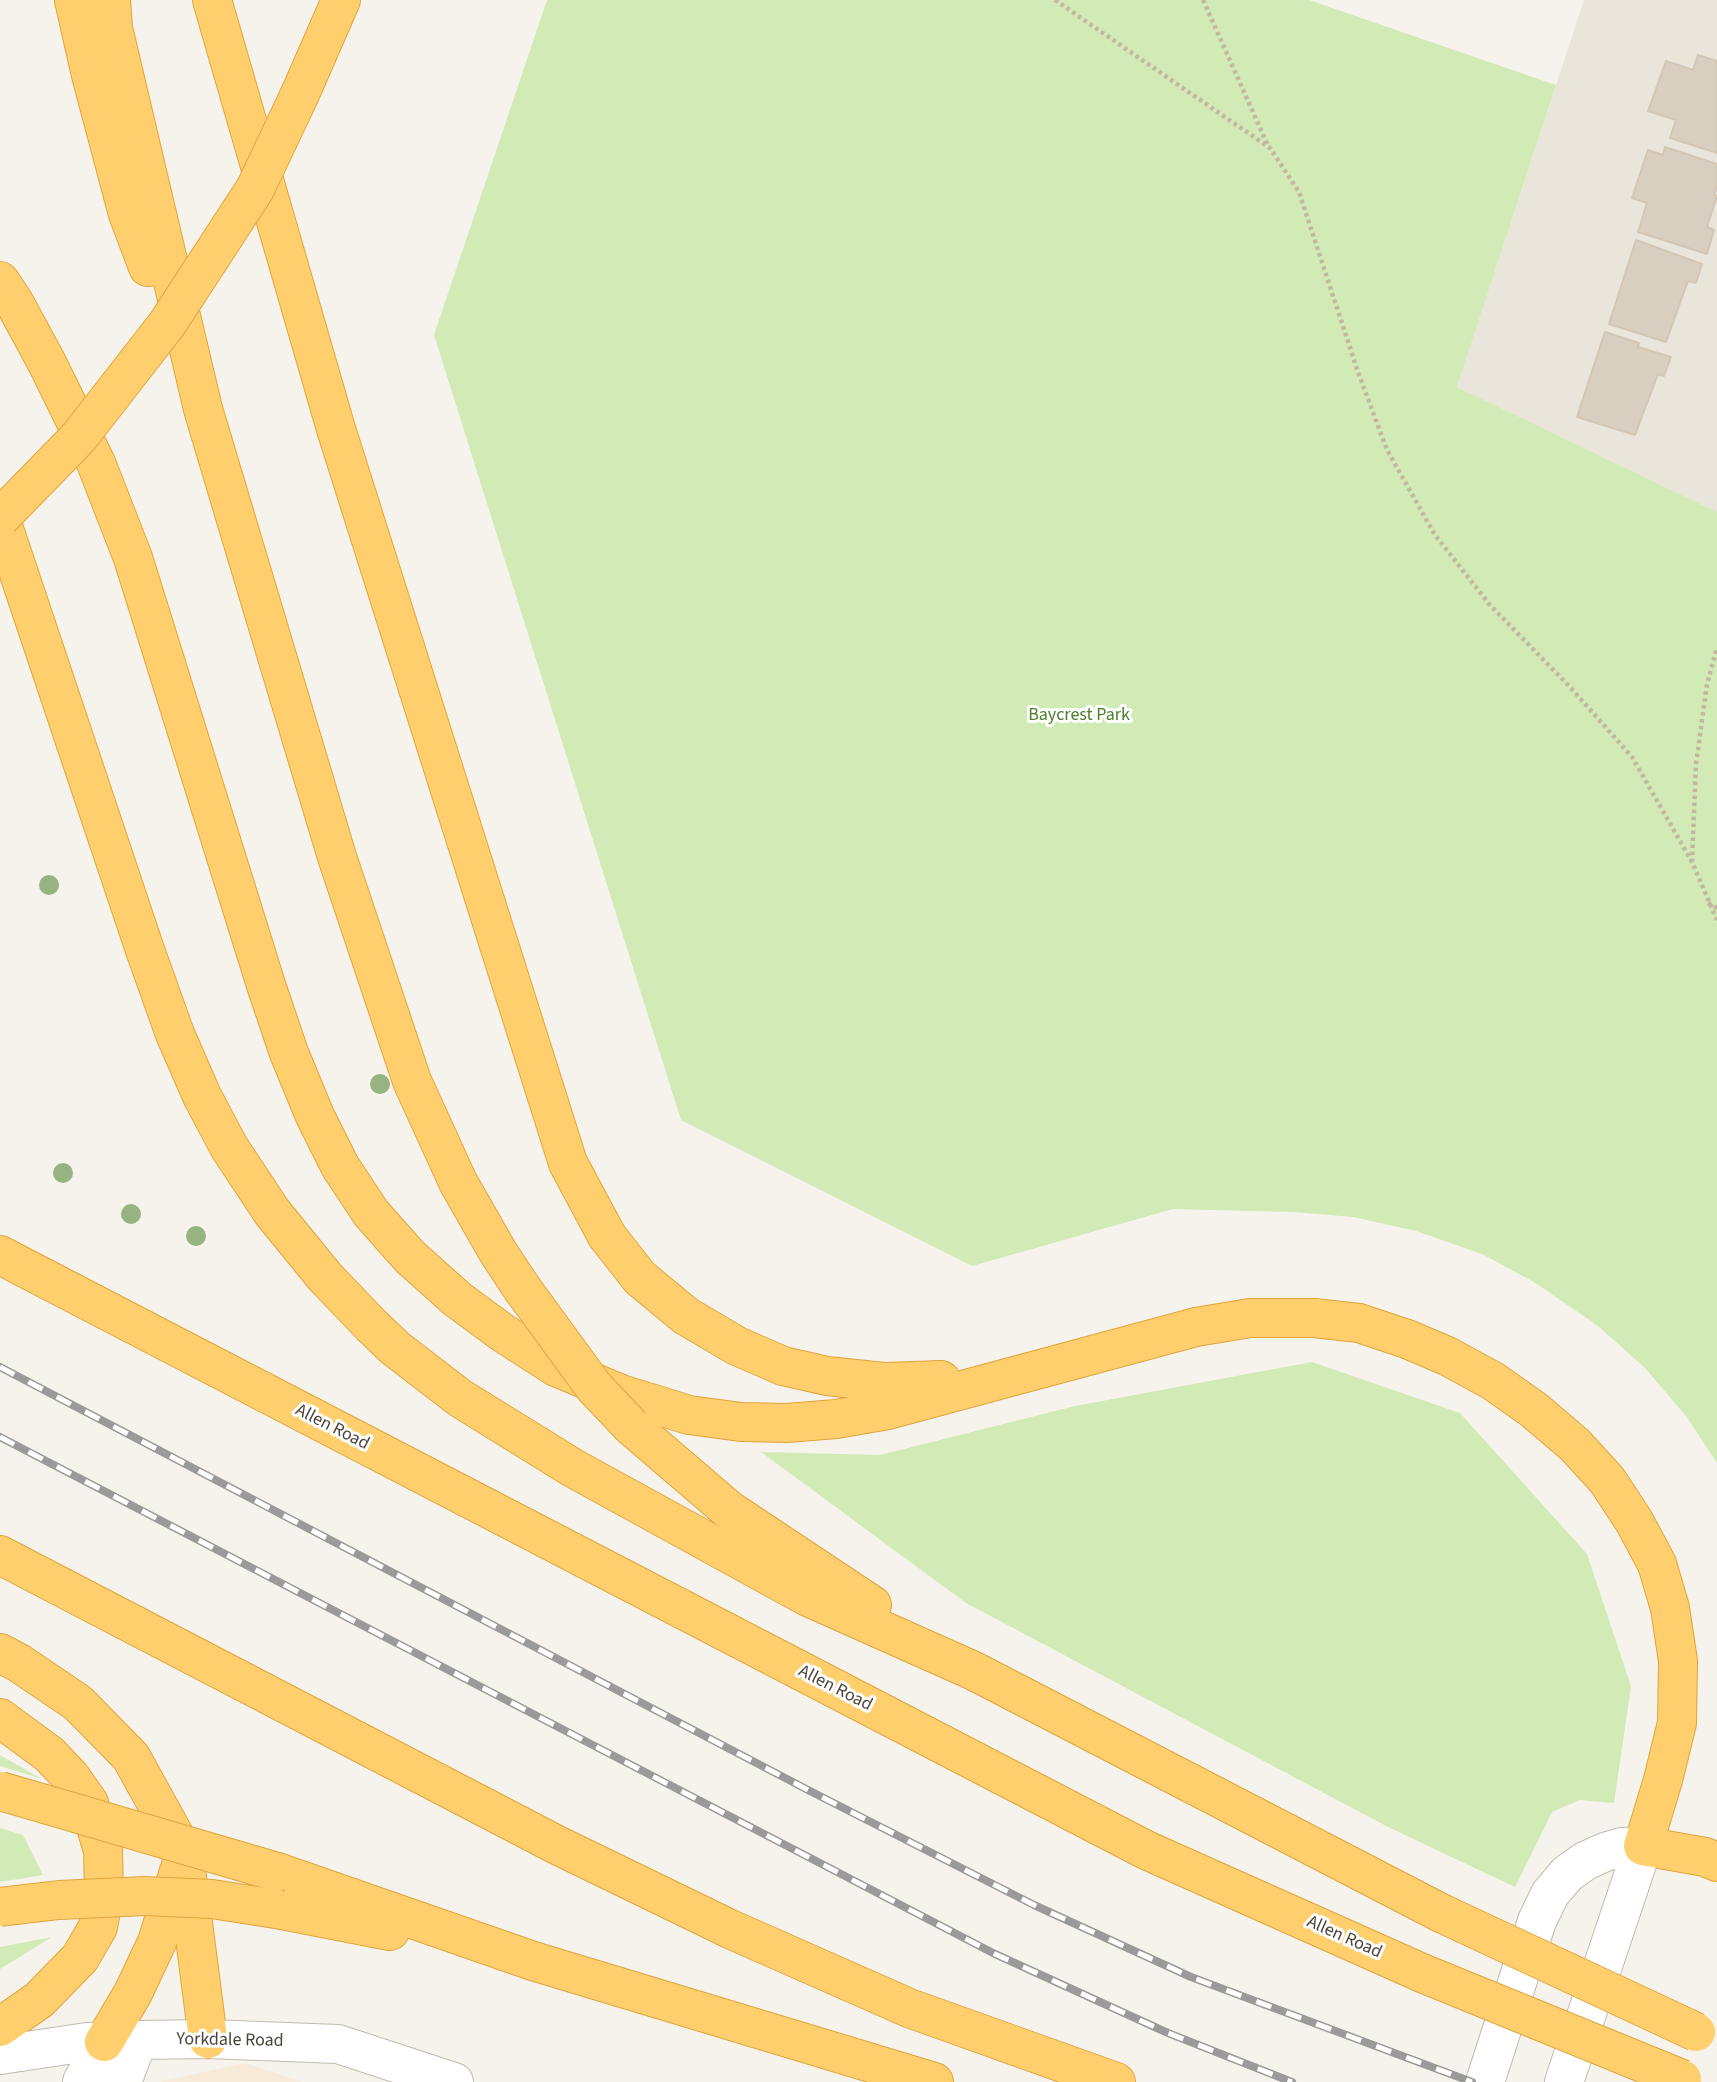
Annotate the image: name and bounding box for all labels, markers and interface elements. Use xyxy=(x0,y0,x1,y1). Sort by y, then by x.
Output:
park label: Baycrest Park xyxy=(1028,705,1130,727)
street label: Allen Road xyxy=(291,1400,373,1456)
street label: Allen Road xyxy=(794,1661,876,1717)
street label: Allen Road xyxy=(1303,1912,1385,1964)
street label: Yorkdale Road xyxy=(176,2029,284,2053)

